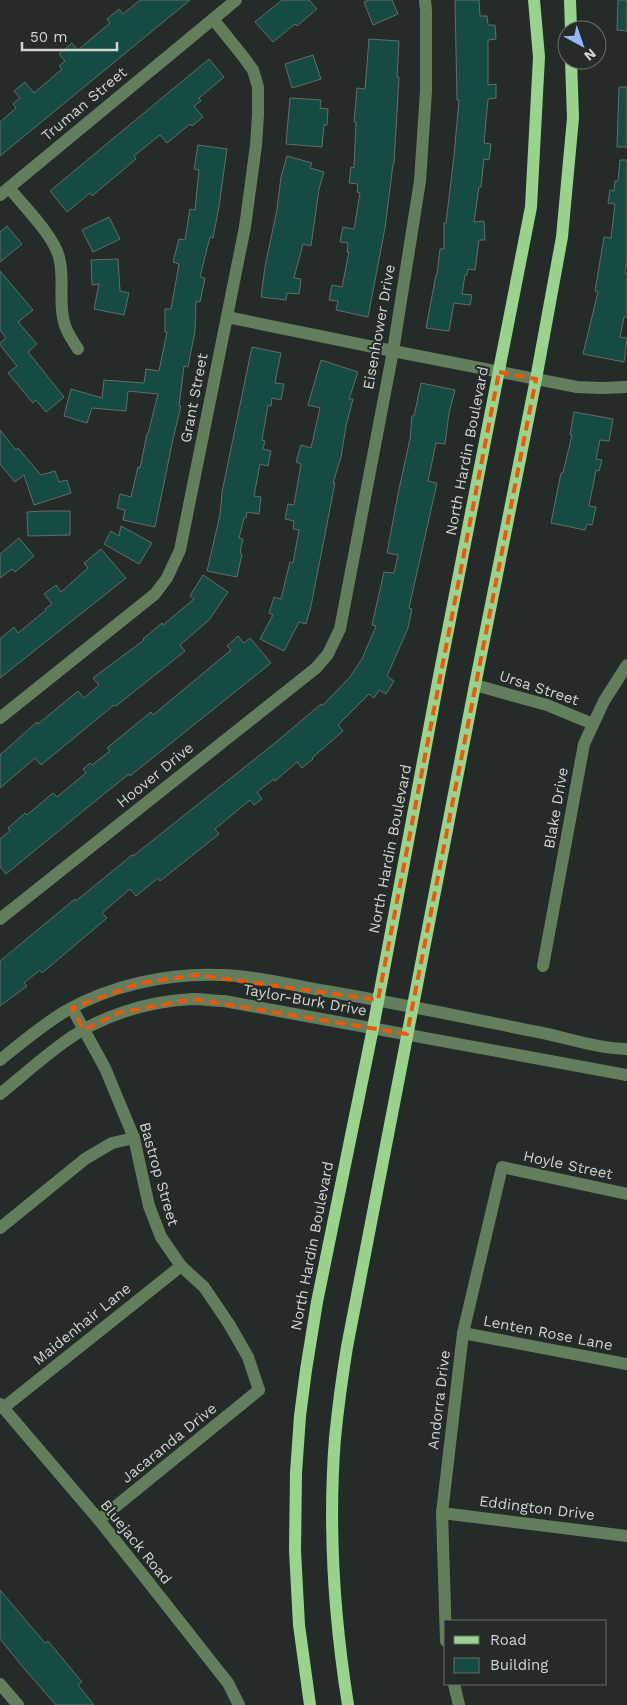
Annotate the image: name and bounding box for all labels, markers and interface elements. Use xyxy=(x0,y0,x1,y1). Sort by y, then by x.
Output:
scale bar xyxy=(22,20,118,52)
north arrow xyxy=(557,20,607,70)
text: 50 m xyxy=(30,28,67,46)
text: N xyxy=(581,45,599,64)
street label: Truman Street xyxy=(38,63,131,145)
street label: Eisenhower Drive xyxy=(359,263,399,391)
street label: Grant Street xyxy=(176,351,212,444)
street label: North Hardin Boulevard xyxy=(442,365,492,537)
street label: Ursa Street xyxy=(497,667,582,710)
street label: Hoover Drive xyxy=(113,739,197,811)
street label: North Hardin Boulevard xyxy=(365,763,415,935)
street label: Blake Drive xyxy=(540,766,572,850)
street label: Taylor-Burk Drive xyxy=(242,980,368,1020)
street label: Bastrop Street xyxy=(136,1120,183,1229)
street label: Hoyle Street xyxy=(522,1147,615,1183)
street label: North Hardin Boulevard xyxy=(287,1160,337,1332)
street label: Maidenhair Lane xyxy=(29,1279,135,1369)
street label: Lenten Rose Lane xyxy=(482,1312,614,1354)
street label: Andorra Drive xyxy=(424,1349,454,1451)
street label: Jacaranda Drive xyxy=(118,1399,220,1487)
street label: Eddington Drive xyxy=(478,1492,596,1524)
street label: Bluejack Road xyxy=(97,1496,175,1588)
legend xyxy=(444,1620,607,1685)
text: Road xyxy=(490,1631,527,1649)
text: Building xyxy=(490,1656,548,1674)

